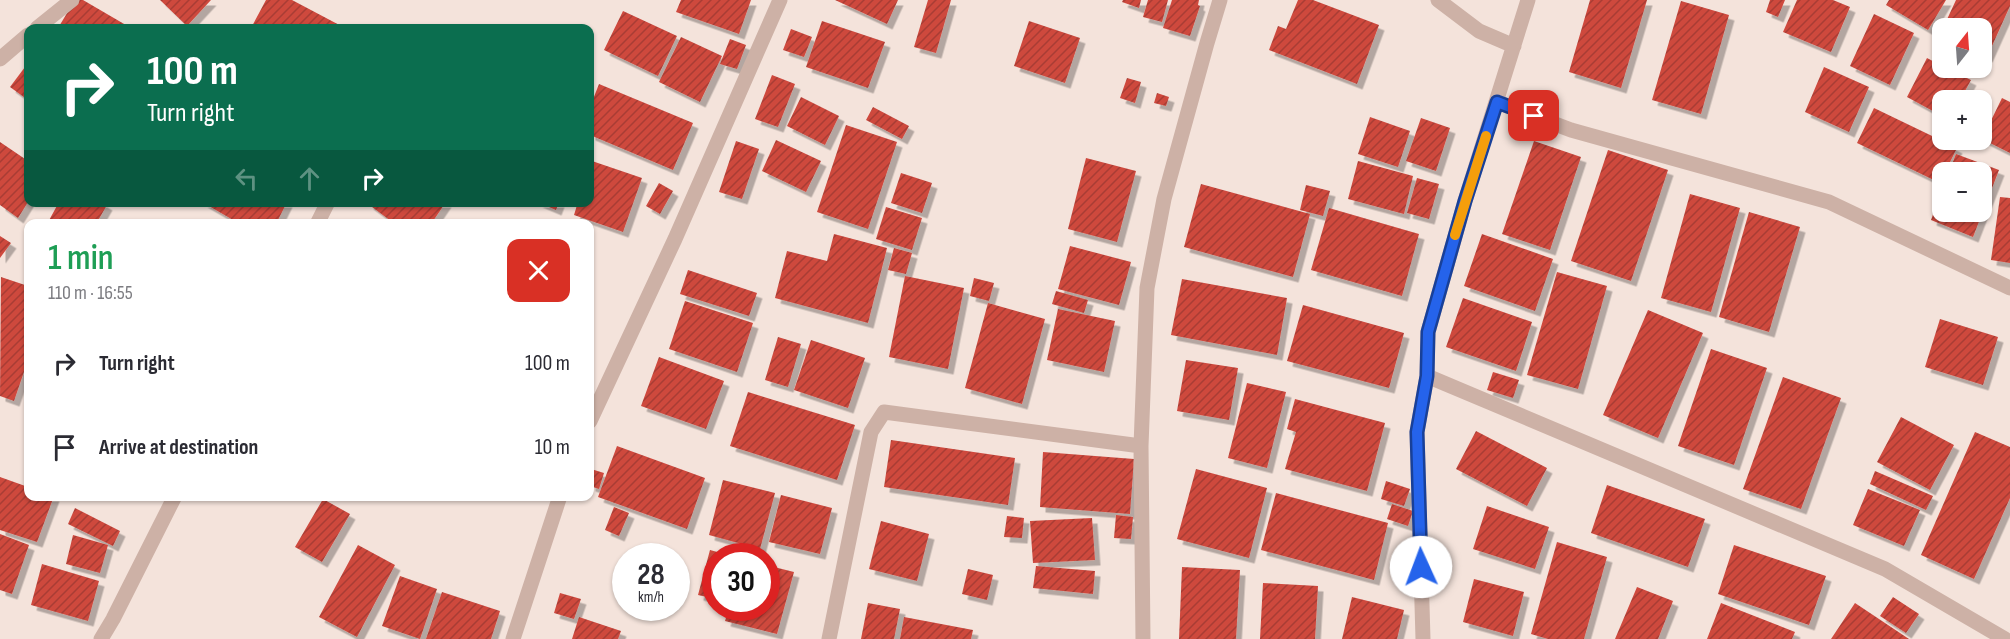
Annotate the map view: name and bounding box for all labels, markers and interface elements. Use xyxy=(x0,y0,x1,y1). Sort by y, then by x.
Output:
north arrow xyxy=(1932,18,1992,78)
map controls xyxy=(1932,18,1992,222)
text: 100 m xyxy=(147,46,238,97)
icon: right xyxy=(48,48,126,126)
pin xyxy=(1508,90,1559,141)
button: + xyxy=(1932,90,1992,150)
text: Turn right xyxy=(147,97,234,129)
icon: arrive xyxy=(1517,99,1550,132)
icon: left xyxy=(230,162,263,195)
icon: ahead xyxy=(293,162,326,195)
icon: right xyxy=(356,162,389,195)
button: − xyxy=(1932,162,1992,222)
text: 1 min xyxy=(48,237,113,280)
button: close xyxy=(507,239,570,302)
text: 110 m · 16:55 xyxy=(48,281,133,305)
icon: right xyxy=(48,347,81,380)
text: Turn right xyxy=(99,350,175,377)
text: 100 m xyxy=(525,350,570,377)
icon: arrive xyxy=(48,431,81,464)
text: Arrive at destination xyxy=(99,434,258,461)
text: 10 m xyxy=(535,434,570,461)
position arrow xyxy=(1389,535,1453,599)
speed limit sign: 30 xyxy=(702,543,780,621)
text: 28 xyxy=(637,557,665,593)
text: km/h xyxy=(638,588,664,607)

